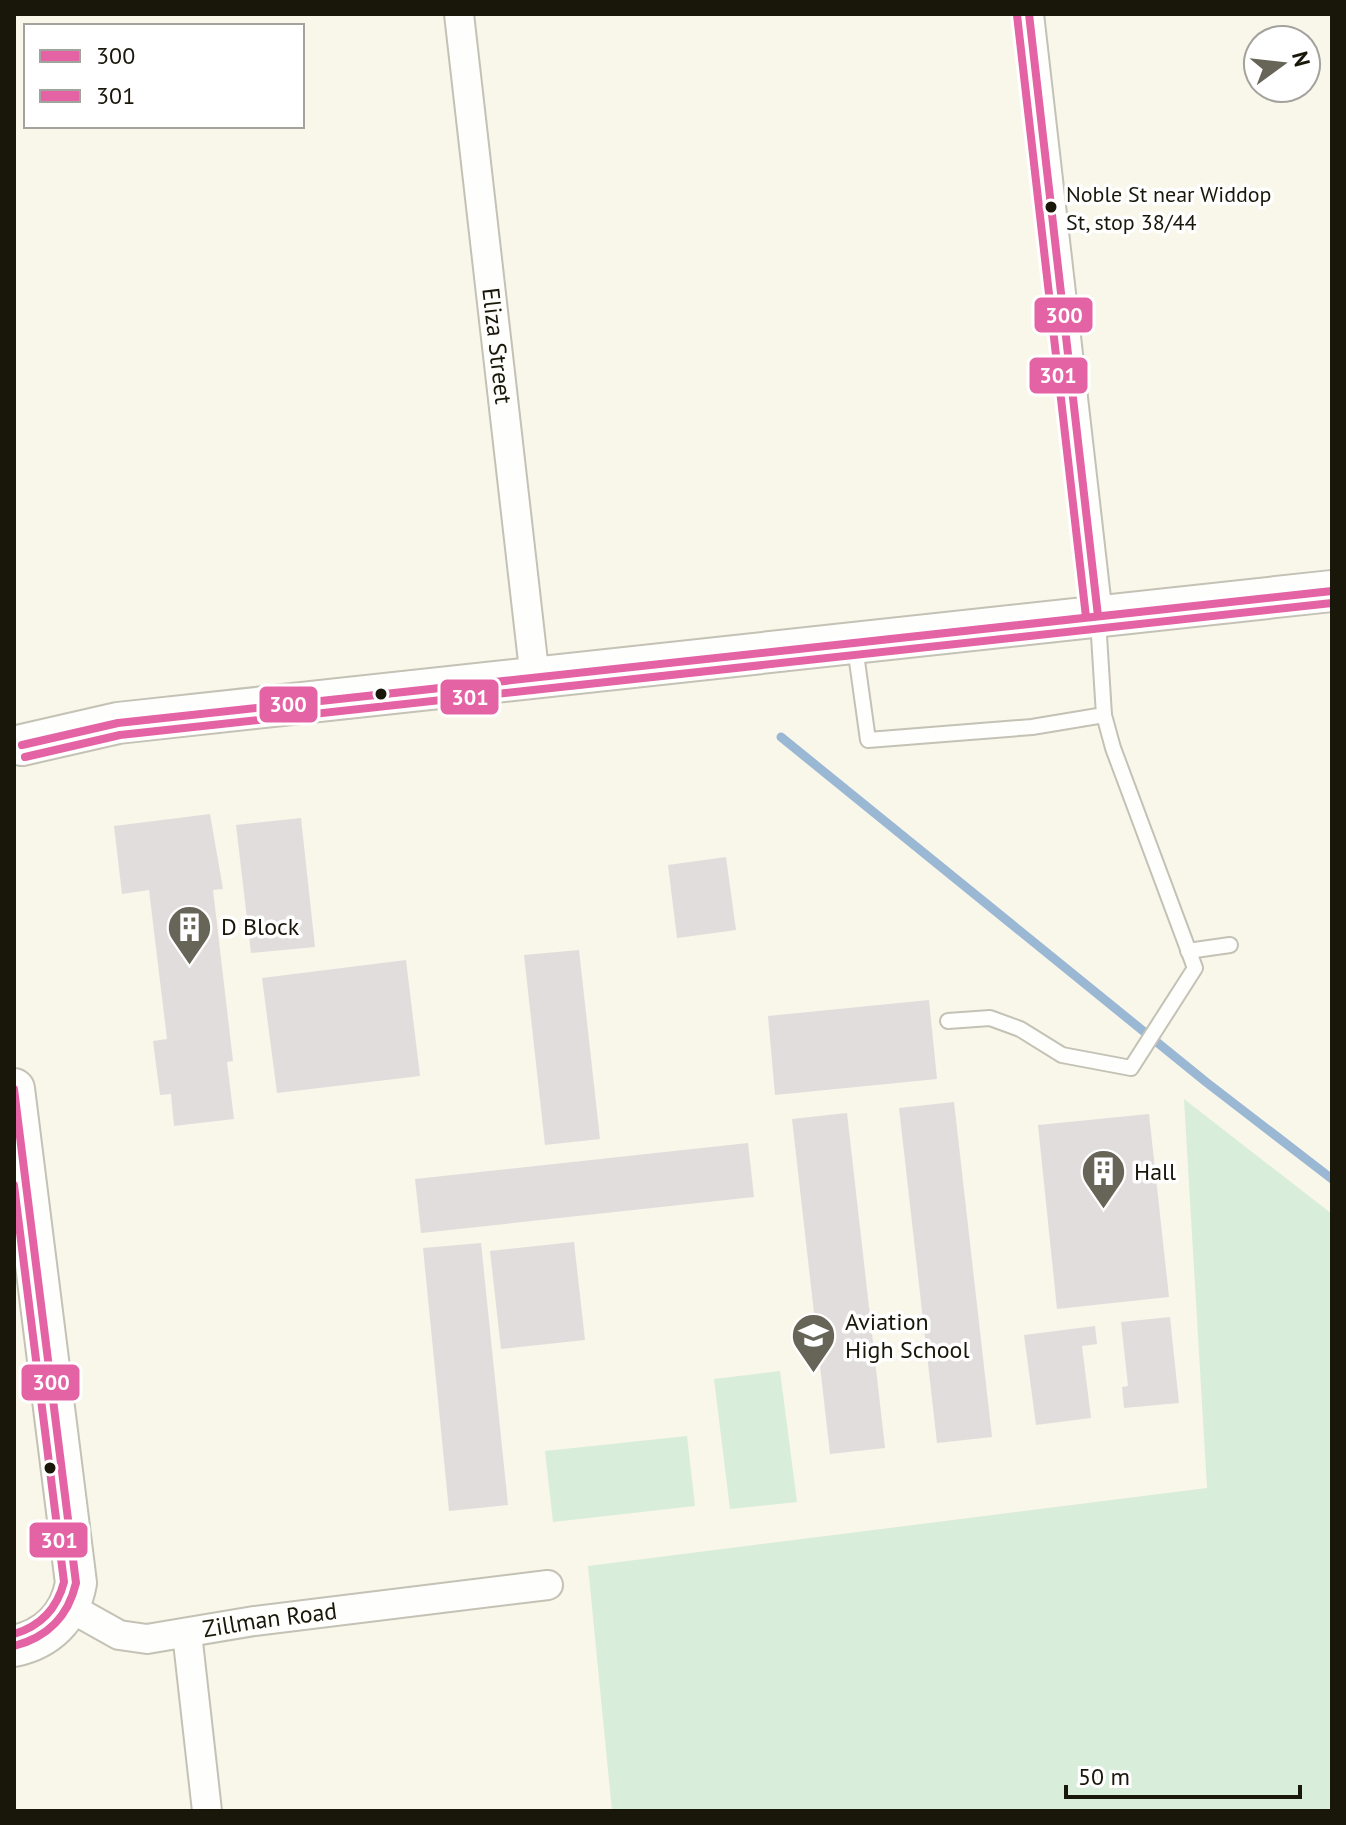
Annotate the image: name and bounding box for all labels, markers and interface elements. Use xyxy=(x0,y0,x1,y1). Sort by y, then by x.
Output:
legend xyxy=(24,24,304,128)
north arrow xyxy=(1242,24,1322,104)
text: 300 xyxy=(96,40,135,71)
text: N xyxy=(1286,48,1317,69)
text: 301 xyxy=(96,80,135,111)
place label: Noble St near Widdop St, stop 38/44 xyxy=(1066,180,1272,236)
marker: Noble St near Widdop St, stop 38/44 xyxy=(1043,199,1059,215)
street label: Eliza Street xyxy=(475,286,519,406)
line badge: 300 xyxy=(1033,296,1094,334)
text: 300 xyxy=(1045,301,1083,329)
line badge: 301 xyxy=(1028,356,1089,395)
text: 301 xyxy=(1039,361,1077,389)
line badge: 301 xyxy=(439,678,500,716)
text: 301 xyxy=(451,683,489,711)
line badge: 300 xyxy=(258,685,319,724)
unlabelled marker xyxy=(373,686,389,702)
text: 300 xyxy=(269,690,307,718)
building icon: D Block xyxy=(166,903,214,966)
place label: D Block xyxy=(221,911,300,942)
building icon: Hall xyxy=(1079,1148,1127,1211)
place label: Hall xyxy=(1134,1156,1176,1187)
place label: Aviation High School xyxy=(845,1306,969,1365)
school or university icon: Aviation High School xyxy=(790,1312,838,1375)
line badge: 300 xyxy=(20,1363,81,1402)
text: 300 xyxy=(32,1368,70,1396)
unlabelled marker xyxy=(42,1460,58,1476)
line badge: 301 xyxy=(28,1521,89,1559)
text: 301 xyxy=(40,1526,78,1554)
street label: Zillman Road xyxy=(200,1595,339,1644)
scale bar xyxy=(1066,1749,1300,1799)
text: 50 m xyxy=(1078,1761,1130,1792)

